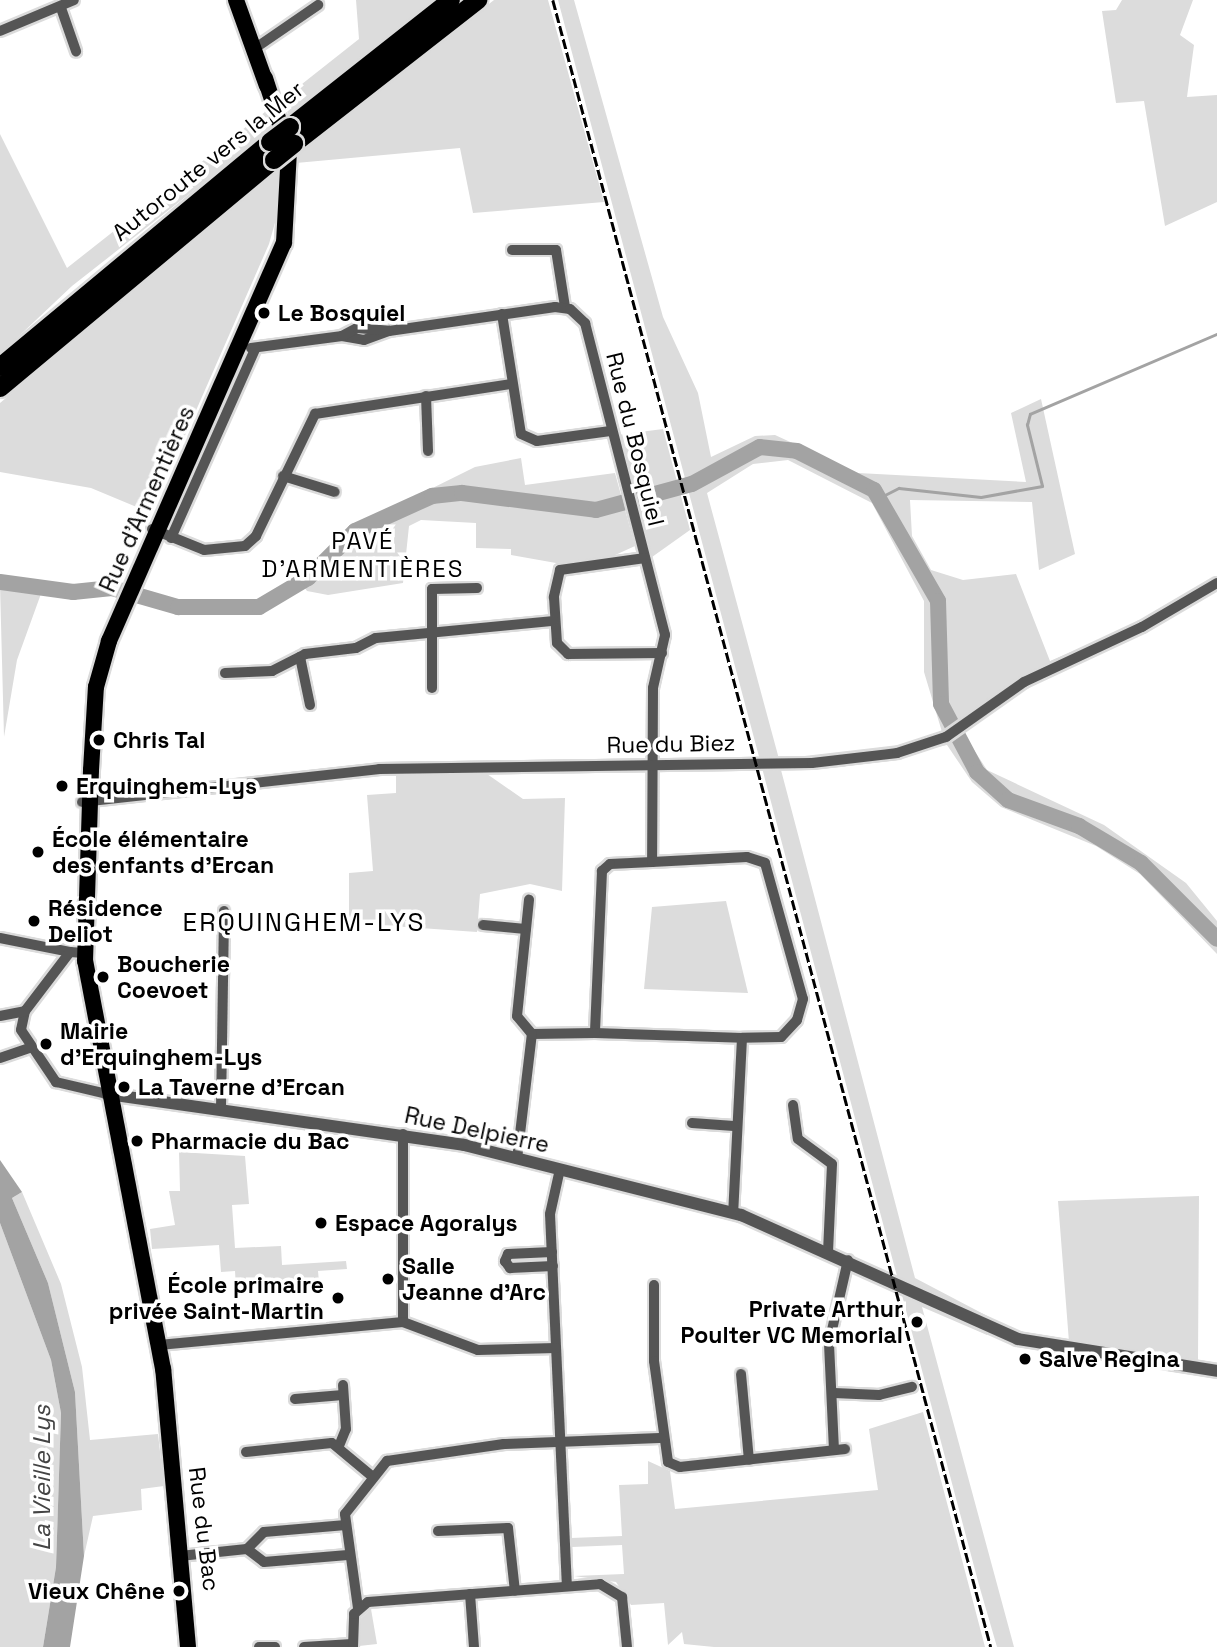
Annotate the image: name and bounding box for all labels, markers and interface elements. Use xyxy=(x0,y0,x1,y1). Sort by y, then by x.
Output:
street label: Autoroute vers la Mer xyxy=(107,75,309,247)
place label: Le Bosquiel xyxy=(278,299,405,327)
marker: Le Bosquiel xyxy=(256,305,272,321)
street label: Rue du Bosquiel xyxy=(600,349,670,529)
street label: Rue d'Armentières xyxy=(94,402,200,596)
district label: PAVÉ D'ARMENTIÈRES xyxy=(263,527,463,583)
place label: Chris Tal xyxy=(113,726,206,754)
street label: Rue du Biez xyxy=(606,729,736,759)
marker: Chris Tal xyxy=(91,732,107,748)
place label: Erquinghem-Lys xyxy=(76,772,257,800)
marker: Erquinghem-Lys xyxy=(54,778,70,794)
place label: École élémentaire des enfants d'Ercan xyxy=(52,825,274,879)
marker: École élémentaire des enfants d'Ercan xyxy=(30,844,46,860)
place label: Résidence Deliot xyxy=(48,894,163,948)
district label: ERQUINGHEM-LYS xyxy=(184,907,424,939)
marker: Résidence Deliot xyxy=(26,913,42,929)
place label: Boucherie Coevoet xyxy=(117,950,230,1004)
marker: Boucherie Coevoet xyxy=(95,969,111,985)
place label: Mairie d'Erquinghem-Lys xyxy=(60,1017,262,1071)
marker: Mairie d'Erquinghem-Lys xyxy=(38,1036,54,1052)
place label: La Taverne d'Ercan xyxy=(138,1073,346,1101)
marker: La Taverne d'Ercan xyxy=(116,1079,132,1095)
street label: Rue Delpierre xyxy=(402,1101,552,1159)
place label: Pharmacie du Bac xyxy=(151,1127,349,1155)
marker: Pharmacie du Bac xyxy=(129,1133,145,1149)
place label: Espace Agoralys xyxy=(335,1209,518,1237)
marker: Espace Agoralys xyxy=(313,1215,329,1231)
place label: Salle Jeanne d'Arc xyxy=(402,1252,546,1306)
place label: École primaire privée Saint-Martin xyxy=(109,1271,324,1325)
marker: Salle Jeanne d'Arc xyxy=(380,1271,396,1287)
marker: École primaire privée Saint-Martin xyxy=(330,1290,346,1306)
place label: Private Arthur Poulter VC Memorial xyxy=(680,1295,903,1349)
marker: Private Arthur Poulter VC Memorial xyxy=(909,1314,925,1330)
place label: Salve Regina xyxy=(1039,1345,1180,1373)
marker: Salve Regina xyxy=(1017,1351,1033,1367)
water label: La Vieille Lys xyxy=(28,1405,56,1551)
street label: Rue du Bac xyxy=(183,1465,225,1593)
place label: Vieux Chêne xyxy=(28,1577,165,1605)
marker: Vieux Chêne xyxy=(171,1583,187,1599)

